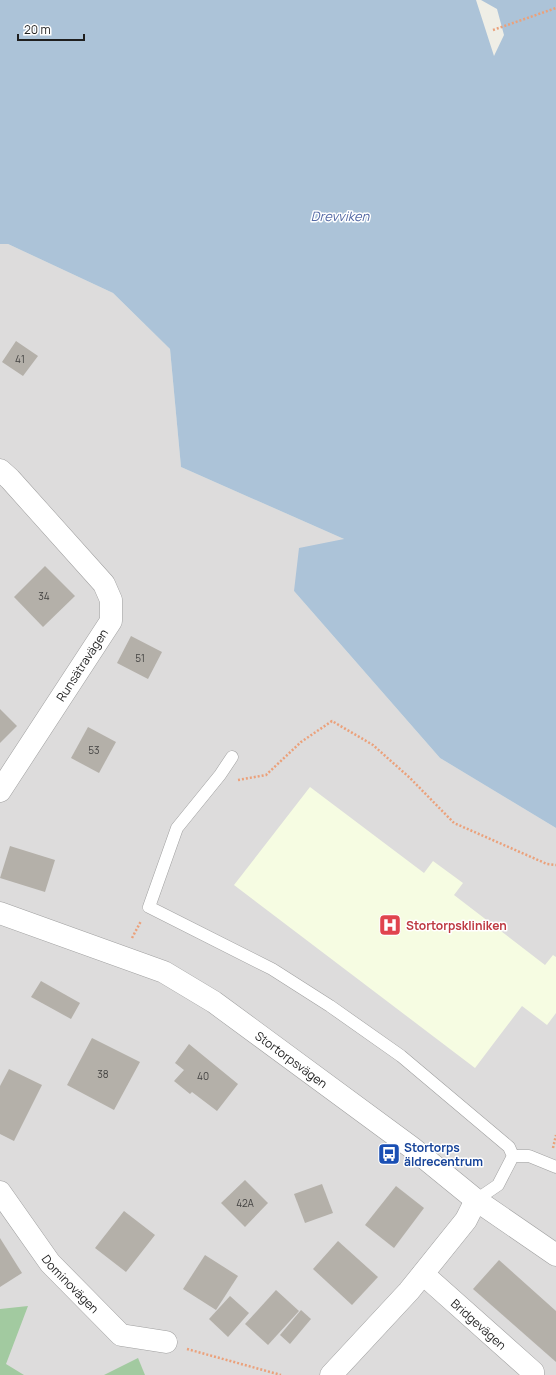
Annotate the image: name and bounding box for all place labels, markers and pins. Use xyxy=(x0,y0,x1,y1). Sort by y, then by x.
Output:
hospital icon: Stortorpskliniken xyxy=(377,912,403,938)
place label: Stortorpskliniken xyxy=(406,917,507,934)
place label: Stortorps äldrecentrum xyxy=(404,1139,483,1170)
bus stop icon: Stortorps äldrecentrum xyxy=(376,1141,402,1167)

